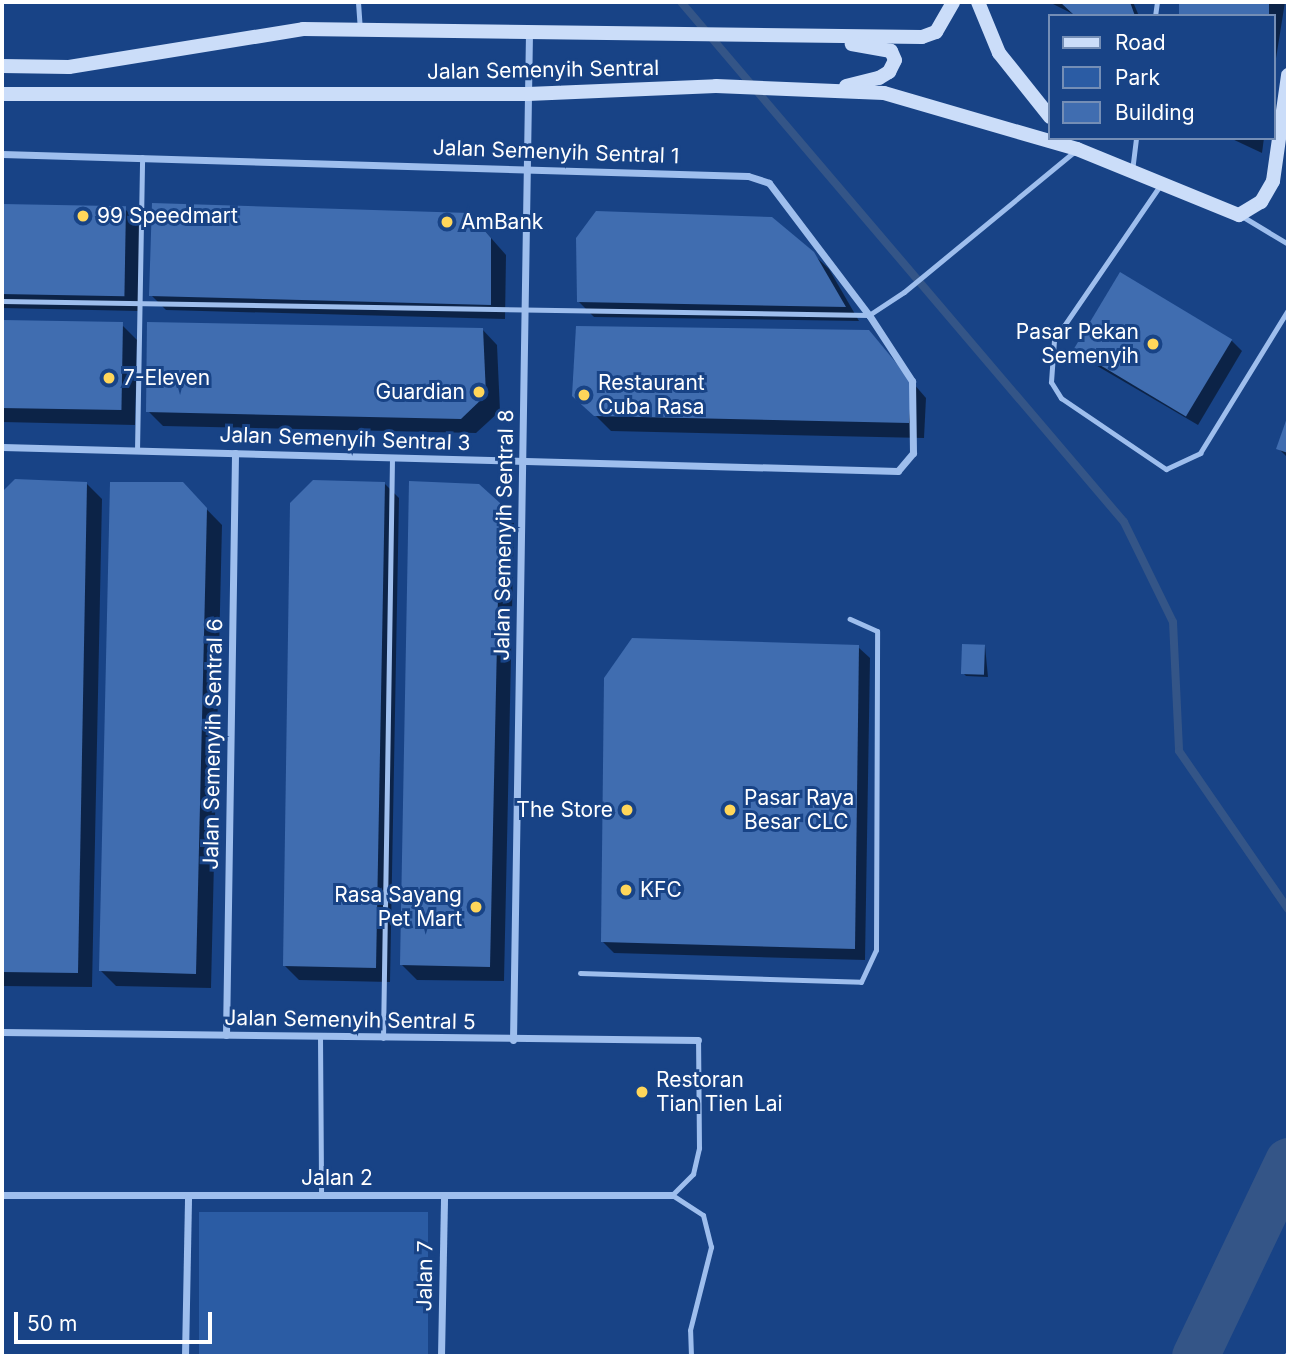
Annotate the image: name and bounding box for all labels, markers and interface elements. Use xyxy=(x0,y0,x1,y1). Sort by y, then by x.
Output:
legend xyxy=(1048,14,1276,140)
text: Road xyxy=(1115,30,1166,55)
street label: Jalan Semenyih Sentral xyxy=(427,55,659,85)
text: Park xyxy=(1115,65,1160,90)
text: Building xyxy=(1115,100,1195,125)
street label: Jalan Semenyih Sentral 1 xyxy=(432,135,680,169)
place label: 99 Speedmart xyxy=(97,203,238,229)
marker: 99 Speedmart xyxy=(75,208,91,224)
place label: AmBank xyxy=(461,209,543,235)
marker: AmBank xyxy=(439,214,455,230)
place label: Pasar Pekan Semenyih xyxy=(1016,319,1139,369)
marker: Pasar Pekan Semenyih xyxy=(1145,336,1161,352)
place label: 7-Eleven xyxy=(123,365,210,391)
marker: 7-Eleven xyxy=(101,370,117,386)
place label: Restaurant Cuba Rasa xyxy=(598,370,705,420)
place label: Guardian xyxy=(375,379,465,405)
marker: Guardian xyxy=(471,384,487,400)
marker: Restaurant Cuba Rasa xyxy=(576,387,592,403)
street label: Jalan Semenyih Sentral 8 xyxy=(489,409,519,661)
street label: Jalan Semenyih Sentral 3 xyxy=(219,422,471,456)
street label: Jalan Semenyih Sentral 6 xyxy=(198,618,228,870)
place label: Pasar Raya Besar CLC xyxy=(744,785,854,835)
place label: The Store xyxy=(516,797,613,823)
marker: The Store xyxy=(619,802,635,818)
marker: Pasar Raya Besar CLC xyxy=(722,802,738,818)
place label: KFC xyxy=(640,877,682,903)
place label: Rasa Sayang Pet Mart xyxy=(334,882,462,932)
marker: KFC xyxy=(618,882,634,898)
marker: Rasa Sayang Pet Mart xyxy=(468,899,484,915)
street label: Jalan Semenyih Sentral 5 xyxy=(224,1005,476,1035)
place label: Restoran Tian Tien Lai xyxy=(656,1067,783,1117)
marker: Restoran Tian Tien Lai xyxy=(634,1084,650,1100)
street label: Jalan 2 xyxy=(301,1165,373,1191)
street label: Jalan 7 xyxy=(412,1240,438,1312)
scale bar xyxy=(18,1298,215,1342)
text: 50 m xyxy=(27,1311,77,1336)

